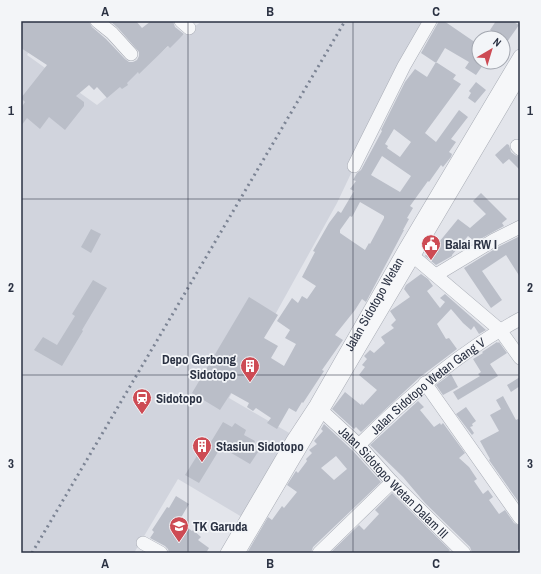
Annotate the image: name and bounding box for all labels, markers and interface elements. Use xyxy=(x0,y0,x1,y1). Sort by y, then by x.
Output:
text: A xyxy=(101,3,109,20)
text: B xyxy=(266,3,274,20)
text: C xyxy=(432,3,440,20)
north arrow xyxy=(471,30,511,70)
text: N xyxy=(490,35,504,50)
text: 1 xyxy=(8,102,14,119)
text: 1 xyxy=(527,102,533,119)
public building icon: Balai RW I xyxy=(420,233,442,261)
place label: Balai RW I xyxy=(445,236,497,253)
street label: Jalan Sidotopo Wetan xyxy=(340,254,407,354)
text: 2 xyxy=(8,279,14,296)
text: 2 xyxy=(527,279,533,296)
street label: Jalan Sidotopo Wetan Gang V xyxy=(366,333,488,438)
place label: Depo Gerbong Sidotopo xyxy=(162,351,236,383)
building icon: Depo Gerbong Sidotopo xyxy=(239,355,261,383)
station icon: Sidotopo xyxy=(131,387,153,415)
place label: Sidotopo xyxy=(156,390,202,407)
street label: Jalan Sidotopo Wetan Dalam III xyxy=(335,422,452,542)
building icon: Stasiun Sidotopo xyxy=(191,435,213,463)
place label: Stasiun Sidotopo xyxy=(216,438,304,455)
text: 3 xyxy=(8,455,14,472)
text: 3 xyxy=(527,455,533,472)
school or university icon: TK Garuda xyxy=(168,515,190,543)
place label: TK Garuda xyxy=(193,518,248,535)
text: A xyxy=(101,555,109,572)
text: B xyxy=(266,555,274,572)
text: C xyxy=(432,555,440,572)

